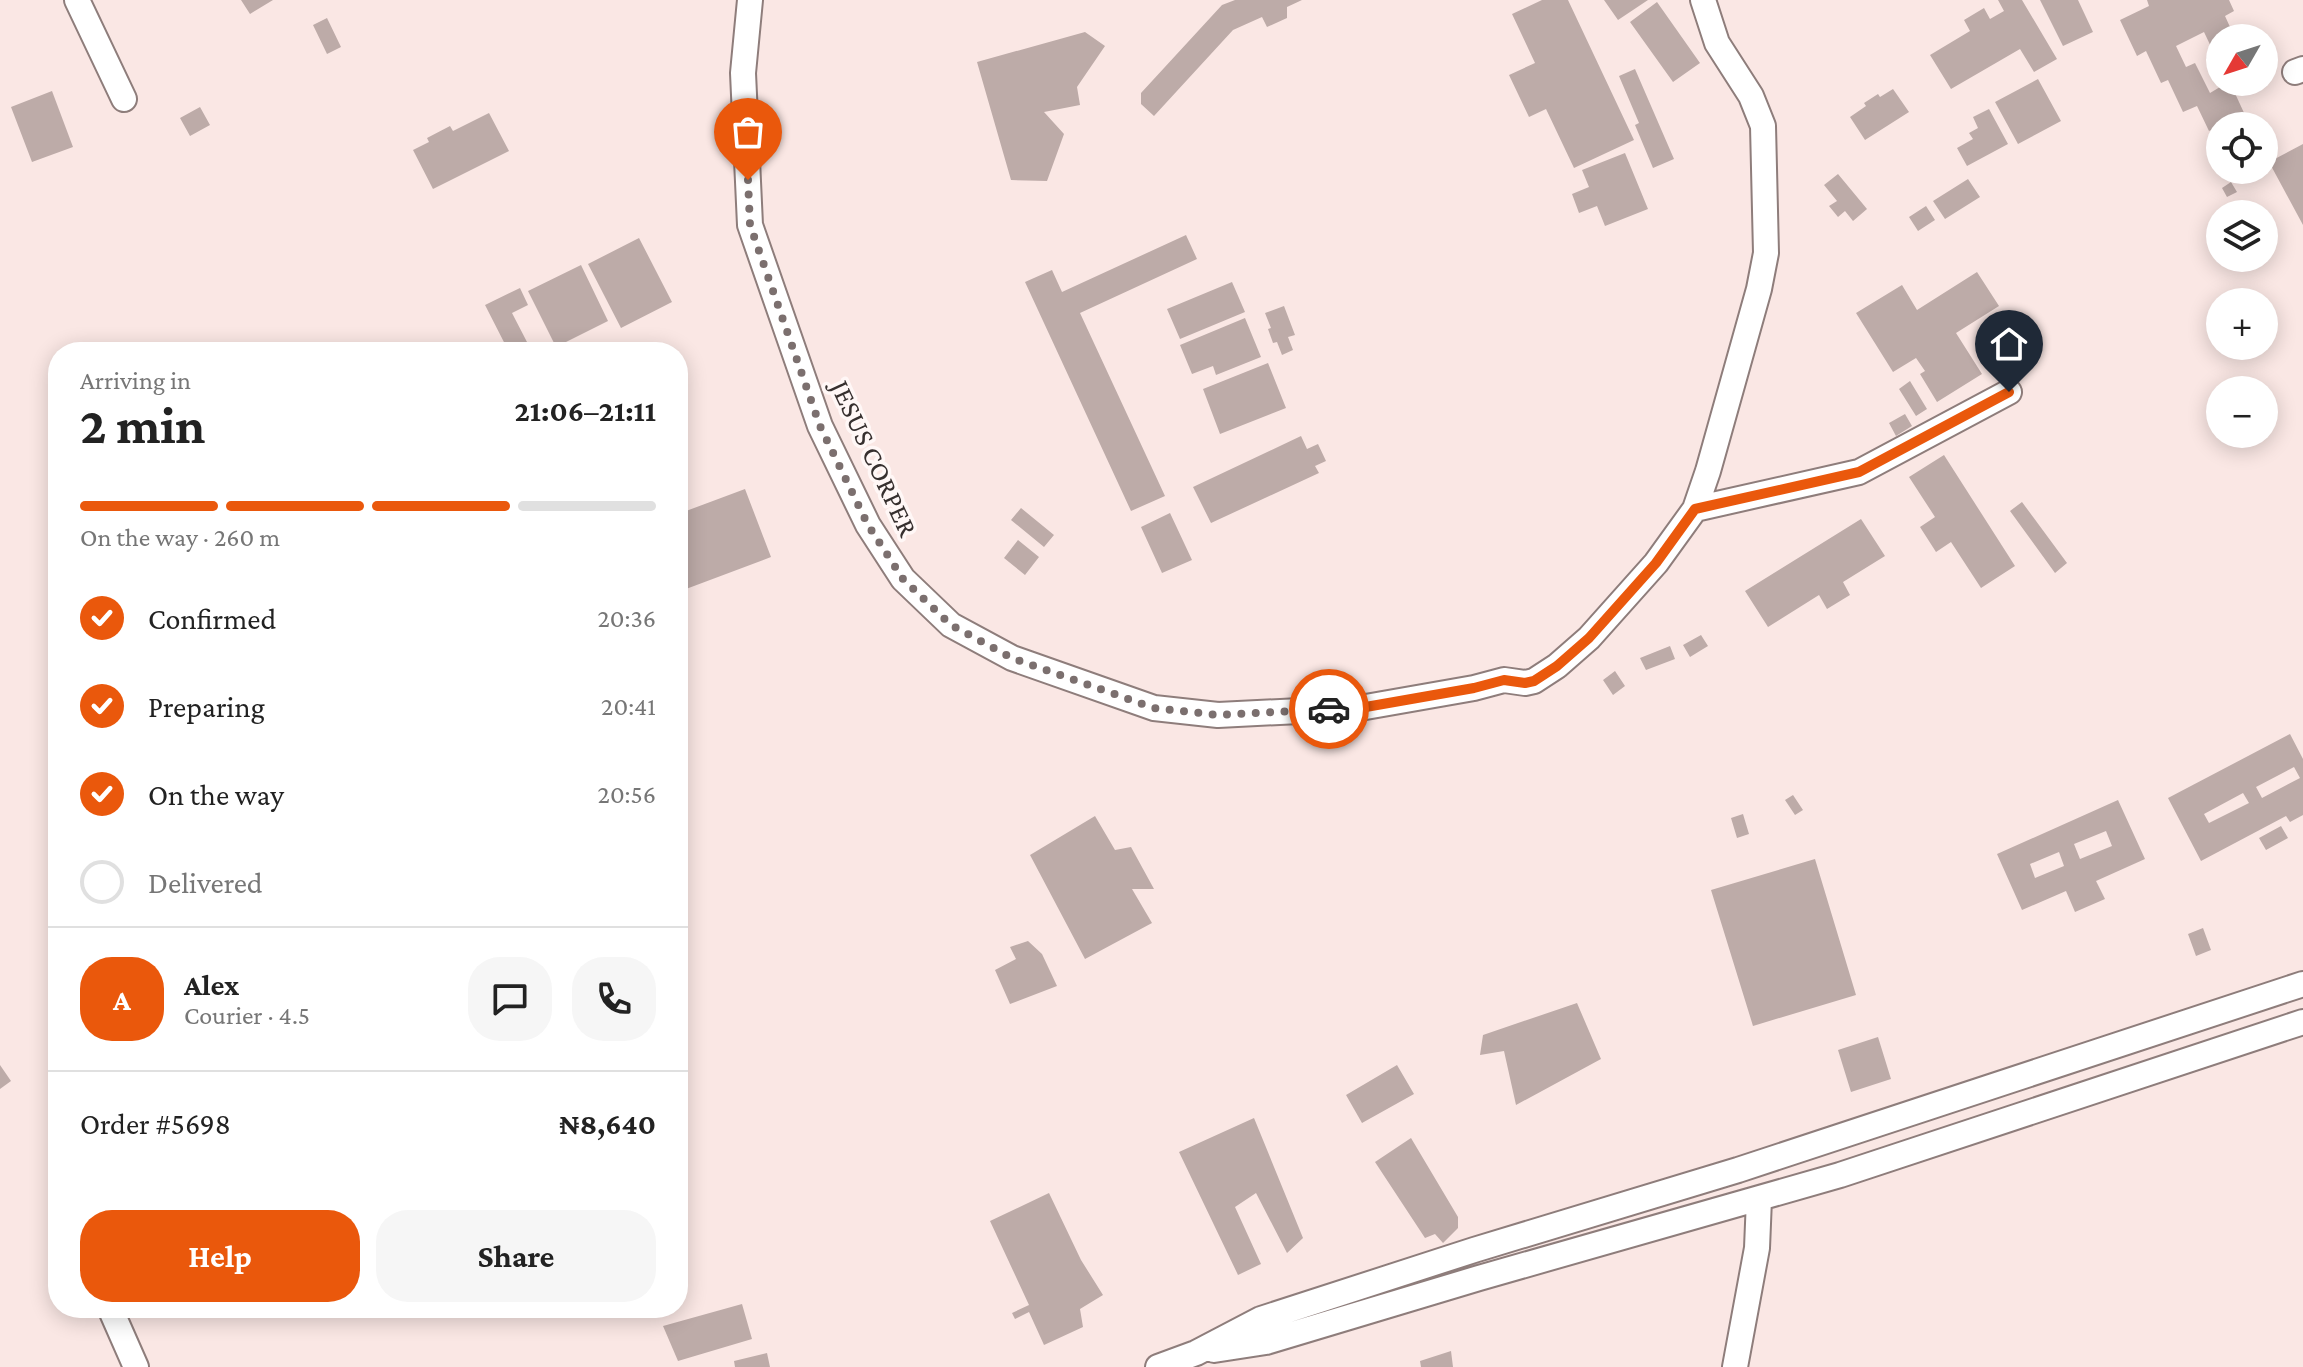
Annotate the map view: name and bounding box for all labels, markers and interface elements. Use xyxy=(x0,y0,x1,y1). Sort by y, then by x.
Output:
north arrow xyxy=(2206,24,2278,96)
map controls xyxy=(2206,24,2278,448)
pin xyxy=(714,98,782,180)
icon: bag xyxy=(726,110,770,154)
button: locate xyxy=(2206,112,2278,184)
button: layers xyxy=(2206,200,2278,272)
button: + xyxy=(2206,288,2278,360)
pin xyxy=(1975,310,2043,392)
icon: home xyxy=(1987,322,2031,366)
text: Arriving in xyxy=(80,366,191,395)
street label: JESUS CORPER xyxy=(824,373,924,542)
button: − xyxy=(2206,376,2278,448)
text: 21:06–21:11 xyxy=(515,394,656,427)
text: 2 min xyxy=(80,396,205,454)
text: On the way · 260 m xyxy=(80,523,280,552)
icon: check xyxy=(80,596,124,640)
text: Confirmed xyxy=(148,602,276,635)
text: 20:36 xyxy=(597,604,656,633)
courier xyxy=(1289,669,1369,749)
icon: check xyxy=(80,684,124,728)
icon: car xyxy=(1307,687,1351,731)
text: Preparing xyxy=(148,690,265,723)
text: 20:41 xyxy=(601,692,656,721)
icon: check xyxy=(80,772,124,816)
text: On the way xyxy=(148,778,284,811)
text: 20:56 xyxy=(598,780,656,809)
text: Delivered xyxy=(148,866,263,899)
button: chat xyxy=(468,957,552,1041)
button: phone xyxy=(572,957,656,1041)
text: Alex xyxy=(184,968,239,1001)
text: A xyxy=(113,983,131,1016)
text: Courier · 4.5 xyxy=(184,1001,310,1030)
text: Order #5698 xyxy=(80,1107,231,1140)
text: ₦8,640 xyxy=(559,1107,656,1140)
button: Help xyxy=(80,1210,360,1302)
button: Share xyxy=(376,1210,656,1302)

